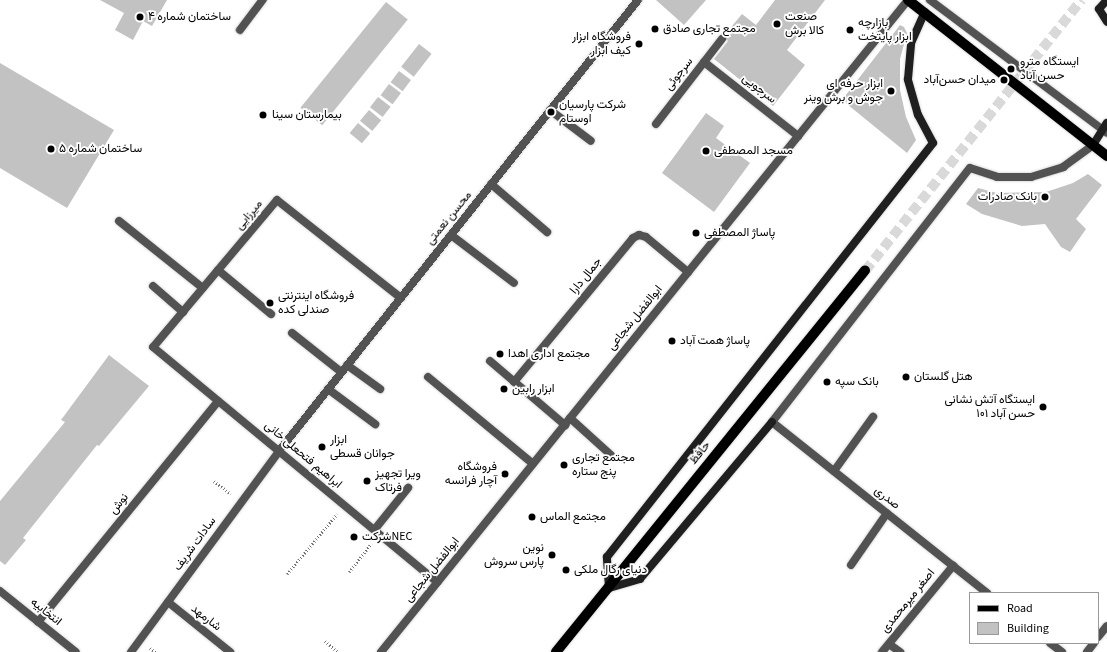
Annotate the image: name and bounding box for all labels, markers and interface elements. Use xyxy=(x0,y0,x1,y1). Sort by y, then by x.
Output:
place label: ساختمان شماره ۴ xyxy=(148,10,231,24)
place label: صنعت کالا برش xyxy=(785,10,824,38)
marker: ساختمان شماره ۴ xyxy=(135,12,145,22)
place label: بازارچه ابزار پایتخت xyxy=(858,16,912,44)
marker: صنعت کالا برش xyxy=(772,19,782,29)
place label: مجتمع تجاری صادق xyxy=(663,22,756,36)
marker: مجتمع تجاری صادق xyxy=(650,24,660,34)
marker: بازارچه ابزار پایتخت xyxy=(845,25,855,35)
place label: فروشگاه ابزار کیف ابزار xyxy=(572,30,631,58)
marker: فروشگاه ابزار کیف ابزار xyxy=(634,39,644,49)
street label: سرجوئی xyxy=(662,55,696,93)
place label: ایستگاه مترو حسن آباد xyxy=(1020,55,1079,83)
marker: ایستگاه مترو حسن آباد xyxy=(1005,63,1017,75)
street label: سرجویی xyxy=(739,71,779,107)
place label: میدان حسن‌آباد xyxy=(924,73,996,87)
marker: میدان حسن‌آباد xyxy=(999,75,1009,85)
place label: ابزار حرفه ای جوش و برش وینر xyxy=(804,77,883,105)
marker: ابزار حرفه ای جوش و برش وینر xyxy=(886,86,896,96)
place label: شرکت پارسیان اوستام xyxy=(559,98,626,126)
marker: شرکت پارسیان اوستام xyxy=(546,107,556,117)
place label: بیمارستان سینا xyxy=(272,108,342,122)
marker: بیمارستان سینا xyxy=(257,109,269,121)
place label: ساختمان شماره ۵ xyxy=(59,142,142,156)
marker: ساختمان شماره ۵ xyxy=(46,144,56,154)
place label: مسجد المصطفی xyxy=(714,144,793,158)
marker: مسجد المصطفی xyxy=(701,146,711,156)
street label: محسن نعمتی xyxy=(423,188,475,248)
place label: بانک صادرات xyxy=(978,190,1037,204)
marker: بانک صادرات xyxy=(1040,192,1050,202)
street label: میرزایی xyxy=(232,197,266,233)
place label: پاساژ المصطفی xyxy=(704,226,775,240)
marker: پاساژ المصطفی xyxy=(691,228,701,238)
street label: جمال دارا xyxy=(567,255,605,297)
street label: ابوالفضل شجاعی xyxy=(604,283,666,353)
place label: فروشگاه اینترنتی صندلی کده xyxy=(278,289,354,317)
marker: فروشگاه اینترنتی صندلی کده xyxy=(265,298,275,308)
place label: پاساژ همت آباد xyxy=(680,334,750,348)
marker: پاساژ همت آباد xyxy=(667,336,677,346)
place label: مجتمع اداری اهدا xyxy=(508,347,590,361)
marker: مجتمع اداری اهدا xyxy=(495,349,505,359)
place label: هتل گلستان xyxy=(914,370,972,384)
marker: هتل گلستان xyxy=(901,372,911,382)
place label: بانک سپه xyxy=(835,375,879,389)
marker: بانک سپه xyxy=(822,377,832,387)
place label: ابزار رابین xyxy=(512,382,554,396)
marker: ابزار رابین xyxy=(499,384,509,394)
place label: ایستگاه آتش نشانی ۱۰۱ حسن آباد xyxy=(945,393,1035,421)
marker: ایستگاه آتش نشانی ۱۰۱ حسن آباد xyxy=(1038,402,1048,412)
street label: ابراهیم فتحعلی خانی xyxy=(261,418,345,492)
place label: ابزار جوانان قسطی xyxy=(330,433,395,461)
street label: حافظ xyxy=(686,438,714,468)
marker: ابزار جوانان قسطی xyxy=(317,442,327,452)
place label: مجتمع تجاری پنج ستاره xyxy=(572,451,635,479)
place label: فروشگاه آچار فرانسه xyxy=(445,460,497,488)
marker: مجتمع تجاری پنج ستاره xyxy=(559,460,569,470)
place label: ویرا تجهیز فرتاک xyxy=(375,467,421,495)
marker: فروشگاه آچار فرانسه xyxy=(500,469,510,479)
marker: ویرا تجهیز فرتاک xyxy=(362,476,372,486)
street label: صدری xyxy=(871,483,903,513)
street label: نوش xyxy=(106,491,132,517)
place label: مجتمع الماس xyxy=(540,510,606,524)
marker: مجتمع الماس xyxy=(527,512,537,522)
street label: سادات شریف xyxy=(171,514,219,574)
place label: شرکتNEC xyxy=(362,530,412,544)
marker: شرکتNEC xyxy=(349,532,359,542)
street label: ابوالفضل شجاعی xyxy=(401,535,463,605)
place label: نوین پارس سروش xyxy=(484,541,544,569)
marker: نوین پارس سروش xyxy=(547,550,557,560)
place label: دنیای رگال ملکی xyxy=(574,563,647,577)
marker: دنیای رگال ملکی xyxy=(561,565,571,575)
street label: اصغر میرمحمدی xyxy=(878,566,938,636)
legend xyxy=(969,592,1099,644)
street label: انتخابیه xyxy=(28,595,64,629)
text: Road xyxy=(1007,600,1033,617)
street label: شارمهد xyxy=(188,602,224,634)
text: Building xyxy=(1007,620,1049,637)

